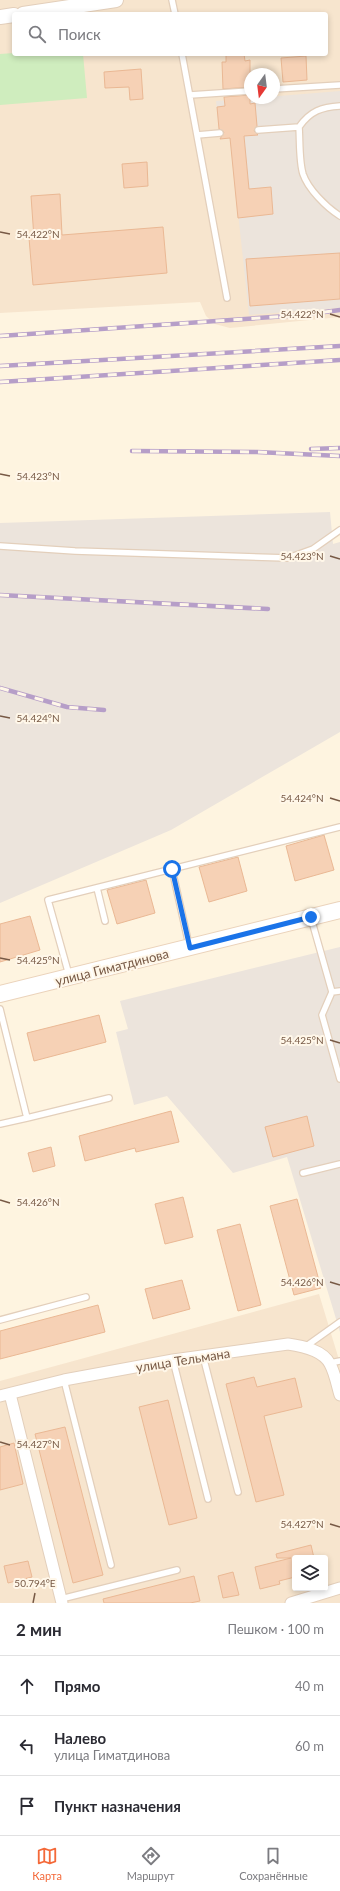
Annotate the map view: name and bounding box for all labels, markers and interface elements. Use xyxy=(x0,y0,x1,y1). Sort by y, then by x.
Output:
search box xyxy=(12,12,328,56)
icon: search xyxy=(26,23,48,45)
text: Поиск xyxy=(58,25,101,43)
north arrow xyxy=(244,68,280,104)
text: 54.422°N xyxy=(16,228,60,240)
text: 54.422°N xyxy=(280,308,324,320)
text: 54.423°N xyxy=(16,470,60,482)
text: 54.423°N xyxy=(280,550,324,562)
text: 54.424°N xyxy=(16,712,60,724)
text: 54.424°N xyxy=(280,792,324,804)
route start xyxy=(163,860,181,878)
route end xyxy=(302,908,320,926)
street label: улица Гиматдинова xyxy=(54,945,170,989)
text: 54.425°N xyxy=(16,954,60,966)
text: 54.425°N xyxy=(280,1034,324,1046)
text: 54.426°N xyxy=(16,1196,60,1208)
text: 54.426°N xyxy=(280,1276,324,1288)
street label: улица Тельмана xyxy=(135,1345,231,1375)
text: 54.427°N xyxy=(16,1438,60,1450)
text: 54.427°N xyxy=(280,1518,324,1530)
map controls xyxy=(292,1555,328,1591)
button: layers xyxy=(292,1555,328,1591)
text: 50.794°E xyxy=(14,1577,56,1589)
text: 2 мин xyxy=(16,1619,62,1640)
text: Пешком · 100 m xyxy=(227,1621,324,1637)
icon: ahead xyxy=(16,1675,38,1697)
text: Прямо xyxy=(54,1677,100,1695)
text: 40 m xyxy=(295,1678,324,1694)
text: Налево xyxy=(54,1729,106,1747)
icon: left xyxy=(16,1735,38,1757)
text: 60 m xyxy=(295,1738,324,1754)
text: улица Гиматдинова xyxy=(54,1747,170,1763)
icon: arrive xyxy=(16,1795,38,1817)
text: Пункт назначения xyxy=(54,1797,181,1815)
tab: Карта xyxy=(32,1845,62,1882)
tab: Маршрут xyxy=(127,1845,175,1882)
tab: Сохранённые xyxy=(239,1845,308,1882)

